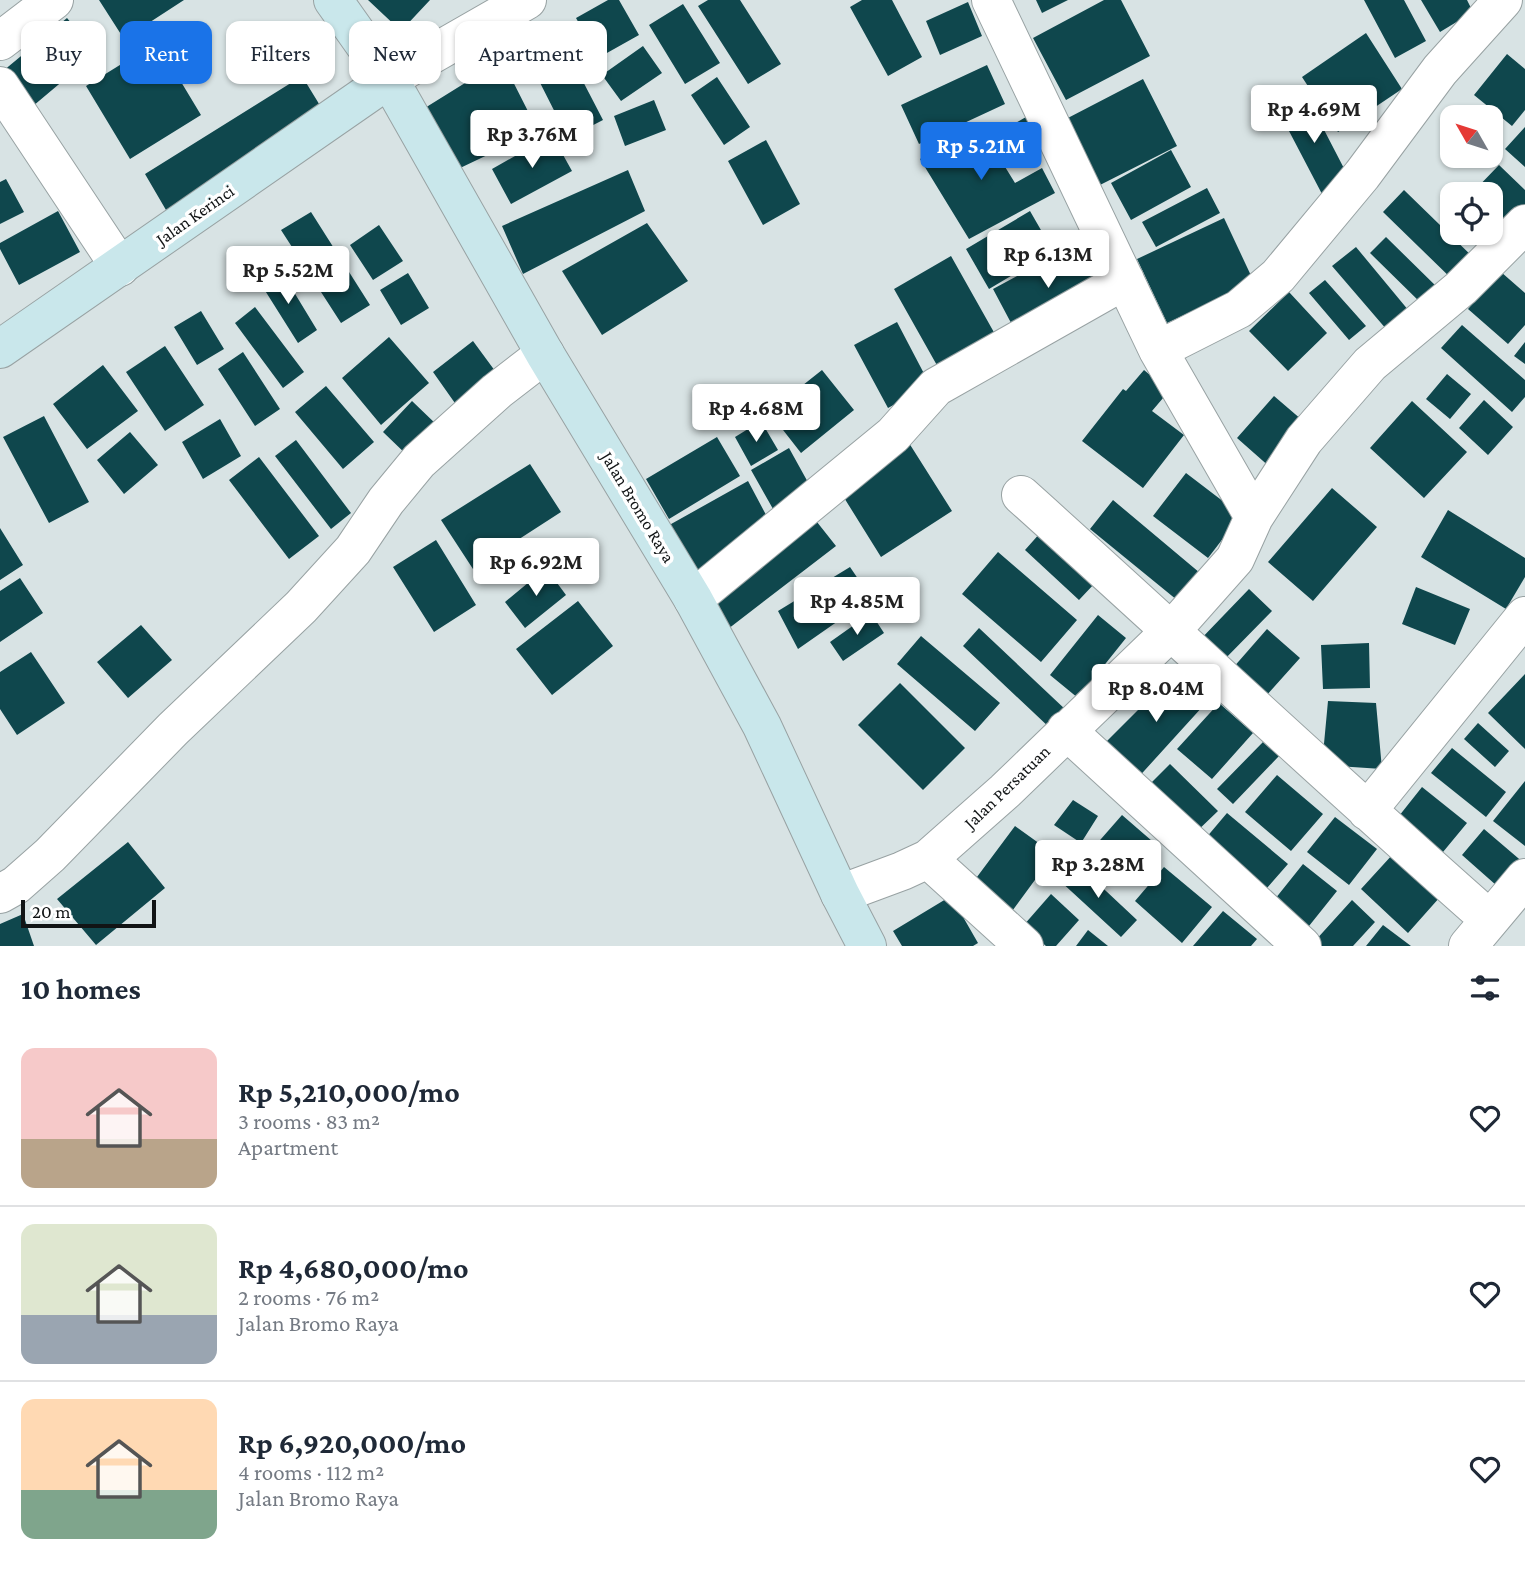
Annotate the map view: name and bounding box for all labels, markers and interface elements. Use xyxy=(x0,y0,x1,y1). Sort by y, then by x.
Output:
chip: Buy xyxy=(21,21,106,84)
chip: Rent xyxy=(120,21,212,84)
chip: Filters xyxy=(226,21,335,84)
chip: New xyxy=(349,21,441,84)
chip: Apartment xyxy=(455,21,607,84)
pin: Rp 4.69M xyxy=(1242,86,1386,145)
text: Rp 4.69M xyxy=(1267,95,1361,121)
north arrow xyxy=(1440,105,1503,168)
map controls xyxy=(1440,105,1503,245)
pin: Rp 3.76M xyxy=(460,110,604,170)
text: Rp 3.76M xyxy=(486,120,578,146)
pin: Rp 5.21M xyxy=(909,122,1053,182)
text: Rp 5.21M xyxy=(936,132,1026,158)
street label: Jalan Kerinci xyxy=(150,181,238,250)
button: locate xyxy=(1440,182,1503,245)
pin: Rp 6.13M xyxy=(976,230,1120,290)
text: Rp 6.13M xyxy=(1003,240,1093,266)
pin: Rp 5.52M xyxy=(216,246,360,306)
text: Rp 5.52M xyxy=(242,256,334,282)
pin: Rp 4.68M xyxy=(684,384,828,444)
text: Rp 4.68M xyxy=(708,394,804,420)
street label: Jalan Bromo Raya xyxy=(596,446,679,566)
pin: Rp 6.92M xyxy=(464,538,608,598)
text: Rp 6.92M xyxy=(489,548,583,574)
pin: Rp 4.85M xyxy=(785,578,929,637)
text: Rp 4.85M xyxy=(810,587,904,613)
pin: Rp 8.04M xyxy=(1084,664,1228,724)
text: Rp 8.04M xyxy=(1108,674,1204,700)
street label: Jalan Persatuan xyxy=(958,741,1054,834)
pin: Rp 3.28M xyxy=(1026,841,1170,900)
text: Rp 3.28M xyxy=(1051,850,1145,876)
scale bar xyxy=(21,897,156,929)
text: 20 m xyxy=(32,901,71,922)
icon: filters xyxy=(1466,969,1504,1007)
text: 10 homes xyxy=(21,972,141,1005)
text: Rp 5,210,000/mo xyxy=(238,1075,460,1108)
icon: home xyxy=(77,1076,161,1160)
icon: heart xyxy=(1466,1099,1504,1137)
text: 3 rooms · 83 m² xyxy=(238,1108,380,1134)
text: Apartment xyxy=(238,1134,338,1160)
text: Rp 4,680,000/mo xyxy=(238,1251,469,1284)
icon: home xyxy=(77,1252,161,1336)
icon: heart xyxy=(1466,1275,1504,1313)
text: 2 rooms · 76 m² xyxy=(238,1284,379,1310)
text: Jalan Bromo Raya xyxy=(238,1310,399,1336)
text: Rp 6,920,000/mo xyxy=(238,1426,466,1459)
icon: home xyxy=(77,1427,161,1511)
icon: heart xyxy=(1466,1450,1504,1488)
text: 4 rooms · 112 m² xyxy=(238,1459,384,1485)
text: Jalan Bromo Raya xyxy=(238,1485,399,1511)

